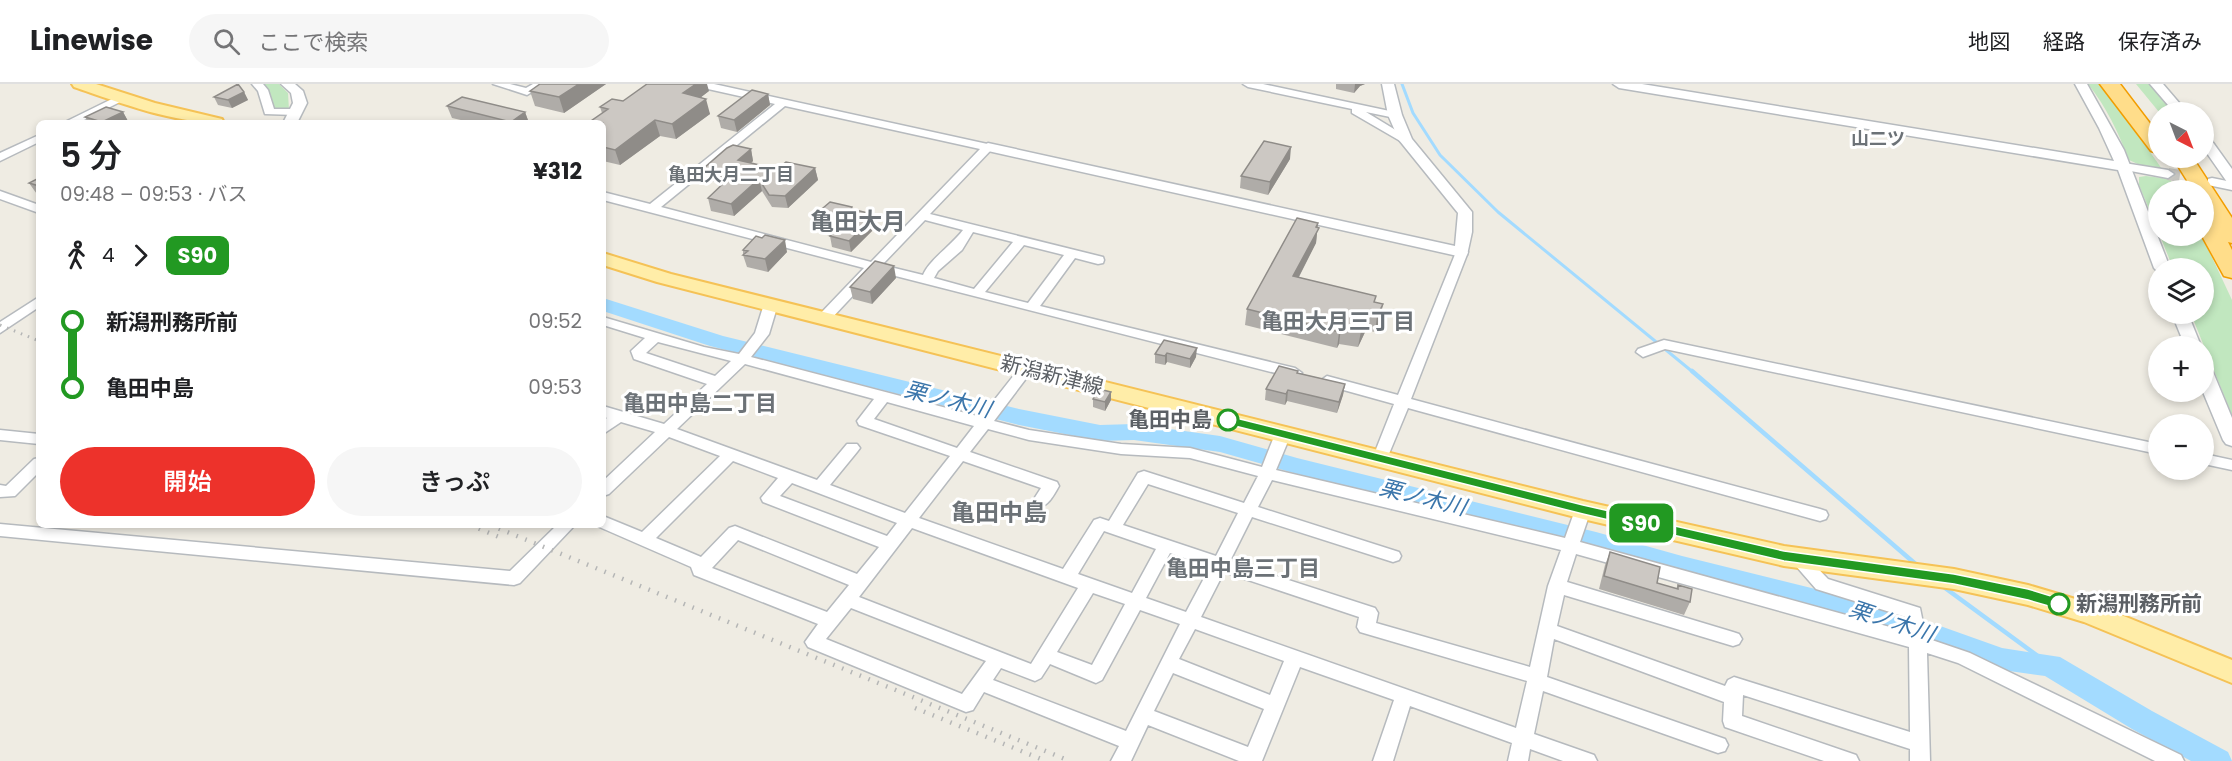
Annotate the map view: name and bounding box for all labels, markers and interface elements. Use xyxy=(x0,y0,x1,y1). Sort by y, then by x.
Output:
search box xyxy=(189,14,609,68)
text: Linewise xyxy=(30,21,153,60)
icon: search xyxy=(210,25,243,58)
text: ここで検索 xyxy=(258,27,368,58)
text: 地図 xyxy=(1968,27,2010,56)
text: 経路 xyxy=(2043,27,2085,56)
text: 保存済み xyxy=(2118,27,2202,56)
north arrow xyxy=(2148,102,2214,168)
map controls xyxy=(2148,102,2214,480)
district label: 山二ツ xyxy=(1851,126,1905,151)
text: 5 分 xyxy=(60,132,122,179)
text: ¥312 xyxy=(533,156,582,187)
district label: 亀田大月二丁目 xyxy=(668,162,794,187)
text: 09:48 – 09:53 · バス xyxy=(60,180,248,208)
button: locate xyxy=(2148,180,2214,246)
district label: 亀田大月 xyxy=(810,205,906,238)
icon: walk xyxy=(60,239,93,272)
icon: forward xyxy=(124,239,157,272)
text: 4 xyxy=(102,241,115,269)
text: S90 xyxy=(178,241,217,270)
button: layers xyxy=(2148,258,2214,324)
district label: 亀田大月三丁目 xyxy=(1261,306,1415,337)
text: 新潟刑務所前 xyxy=(106,307,238,338)
text: 09:52 xyxy=(529,307,582,335)
button: + xyxy=(2148,336,2214,402)
street label: 新潟新津線 xyxy=(998,348,1107,401)
text: 亀田中島 xyxy=(106,373,194,404)
text: 09:53 xyxy=(528,373,582,401)
water label: 栗ノ木川 xyxy=(901,374,996,426)
district label: 亀田中島二丁目 xyxy=(623,388,777,419)
place label: 亀田中島 xyxy=(1128,405,1212,434)
marker: 亀田中島 xyxy=(1217,409,1239,431)
button: − xyxy=(2148,414,2214,480)
button: 開始 xyxy=(60,447,315,516)
button: きっぷ xyxy=(327,447,582,516)
water label: 栗ノ木川 xyxy=(1376,472,1471,524)
district label: 亀田中島 xyxy=(951,496,1047,529)
line badge: S90 xyxy=(1606,504,1676,542)
text: S90 xyxy=(1621,509,1661,538)
district label: 亀田中島三丁目 xyxy=(1166,553,1320,584)
place label: 新潟刑務所前 xyxy=(2076,589,2202,618)
water label: 栗ノ木川 xyxy=(1845,593,1940,650)
marker: 新潟刑務所前 xyxy=(2048,593,2070,615)

